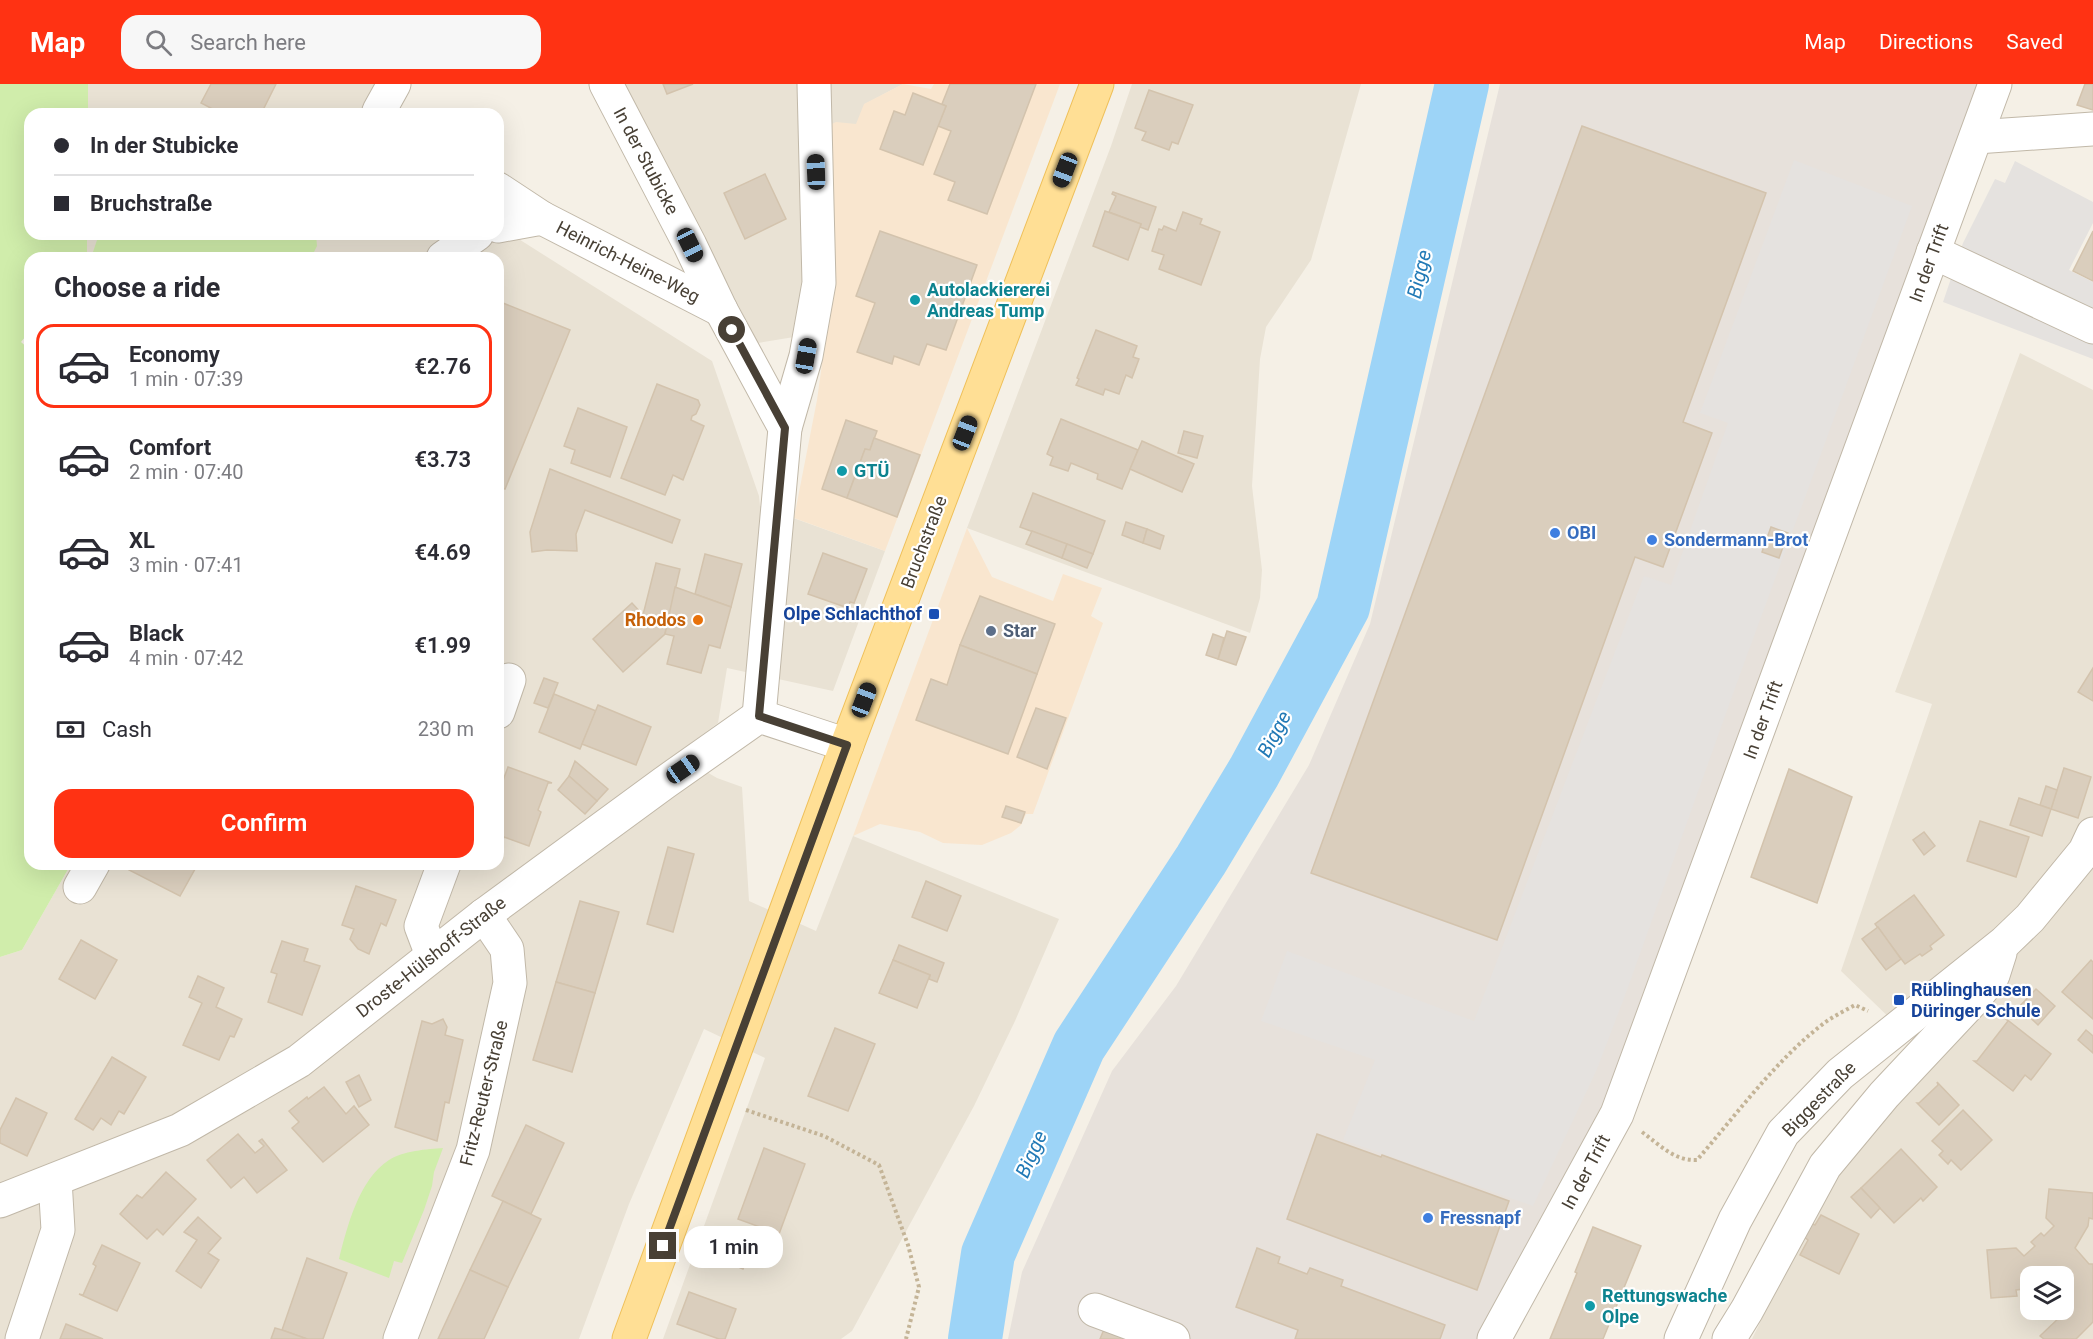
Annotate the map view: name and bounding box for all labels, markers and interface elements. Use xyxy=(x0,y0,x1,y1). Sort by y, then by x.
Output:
search box xyxy=(121,15,541,69)
text: Map xyxy=(30,26,85,59)
icon: search xyxy=(142,26,175,59)
text: Search here xyxy=(190,30,306,55)
text: Map xyxy=(1804,30,1846,54)
text: Directions xyxy=(1879,30,1973,54)
text: Saved xyxy=(2006,30,2063,54)
street label: In der Stubicke xyxy=(609,104,684,218)
text: In der Stubicke xyxy=(90,133,238,158)
car xyxy=(1050,150,1080,190)
car xyxy=(806,154,826,190)
text: Bruchstraße xyxy=(90,191,212,216)
street label: Heinrich-Heine-Weg xyxy=(553,216,703,307)
street label: In der Trift xyxy=(1905,221,1952,305)
car xyxy=(674,225,706,265)
water label: Bigge xyxy=(1402,247,1436,301)
text: Choose a ride xyxy=(54,272,220,304)
place label: Autolackiererei Andreas Tump xyxy=(927,279,1050,321)
marker: Autolackiererei Andreas Tump xyxy=(908,293,922,307)
route start xyxy=(718,316,745,343)
car xyxy=(794,337,818,375)
icon: car xyxy=(57,339,111,393)
text: Economy xyxy=(129,342,220,367)
text: €2.76 xyxy=(414,354,471,379)
text: 1 min · 07:39 xyxy=(129,367,244,391)
car xyxy=(950,413,980,453)
icon: car xyxy=(57,432,111,486)
text: Comfort xyxy=(129,435,211,460)
text: €3.73 xyxy=(414,447,471,472)
text: 2 min · 07:40 xyxy=(129,460,244,484)
place label: GTÜ xyxy=(854,460,889,481)
marker: GTÜ xyxy=(835,464,849,478)
street label: Bruchstraße xyxy=(896,493,951,591)
place label: OBI xyxy=(1567,522,1596,543)
icon: car xyxy=(57,525,111,579)
marker: OBI xyxy=(1548,526,1562,540)
text: XL xyxy=(129,528,155,553)
place label: Sondermann-Brot xyxy=(1664,529,1808,550)
marker: Sondermann-Brot xyxy=(1645,533,1659,547)
text: €4.69 xyxy=(414,540,471,565)
text: 3 min · 07:41 xyxy=(129,553,244,577)
place label: Olpe Schlachthof xyxy=(783,603,923,624)
marker: Olpe Schlachthof xyxy=(927,607,941,621)
place label: Rhodos xyxy=(625,609,686,630)
marker: Rhodos xyxy=(691,613,705,627)
icon: car xyxy=(57,618,111,672)
place label: Star xyxy=(1003,620,1037,641)
text: Black xyxy=(129,621,184,646)
marker: Star xyxy=(984,624,998,638)
text: €1.99 xyxy=(414,633,471,658)
text: 4 min · 07:42 xyxy=(129,646,244,670)
street label: In der Trift xyxy=(1739,678,1786,762)
car xyxy=(849,680,879,720)
water label: Bigge xyxy=(1252,707,1296,761)
icon: cash xyxy=(54,713,87,746)
text: Cash xyxy=(102,717,152,742)
text: 230 m xyxy=(418,717,474,741)
car xyxy=(663,751,703,787)
button: Confirm xyxy=(54,789,474,858)
street label: Droste-Hülshoff-Straße xyxy=(352,892,510,1022)
place label: Rüblinghausen Düringer Schule xyxy=(1911,979,2041,1021)
marker: Rüblinghausen Düringer Schule xyxy=(1892,993,1906,1007)
street label: Fritz-Reuter-Straße xyxy=(455,1018,512,1168)
street label: Biggestraße xyxy=(1778,1057,1860,1141)
water label: Bigge xyxy=(1010,1127,1052,1181)
street label: In der Trift xyxy=(1557,1131,1614,1213)
place label: Fressnapf xyxy=(1440,1207,1521,1228)
marker: Fressnapf xyxy=(1421,1211,1435,1225)
callout: 1 min xyxy=(684,1225,783,1267)
route end xyxy=(649,1232,676,1259)
text: 1 min xyxy=(708,1235,759,1259)
map controls xyxy=(2020,1266,2074,1320)
button: layers xyxy=(2020,1266,2074,1320)
place label: Rettungswache Olpe xyxy=(1602,1285,1727,1327)
marker: Rettungswache Olpe xyxy=(1583,1299,1597,1313)

